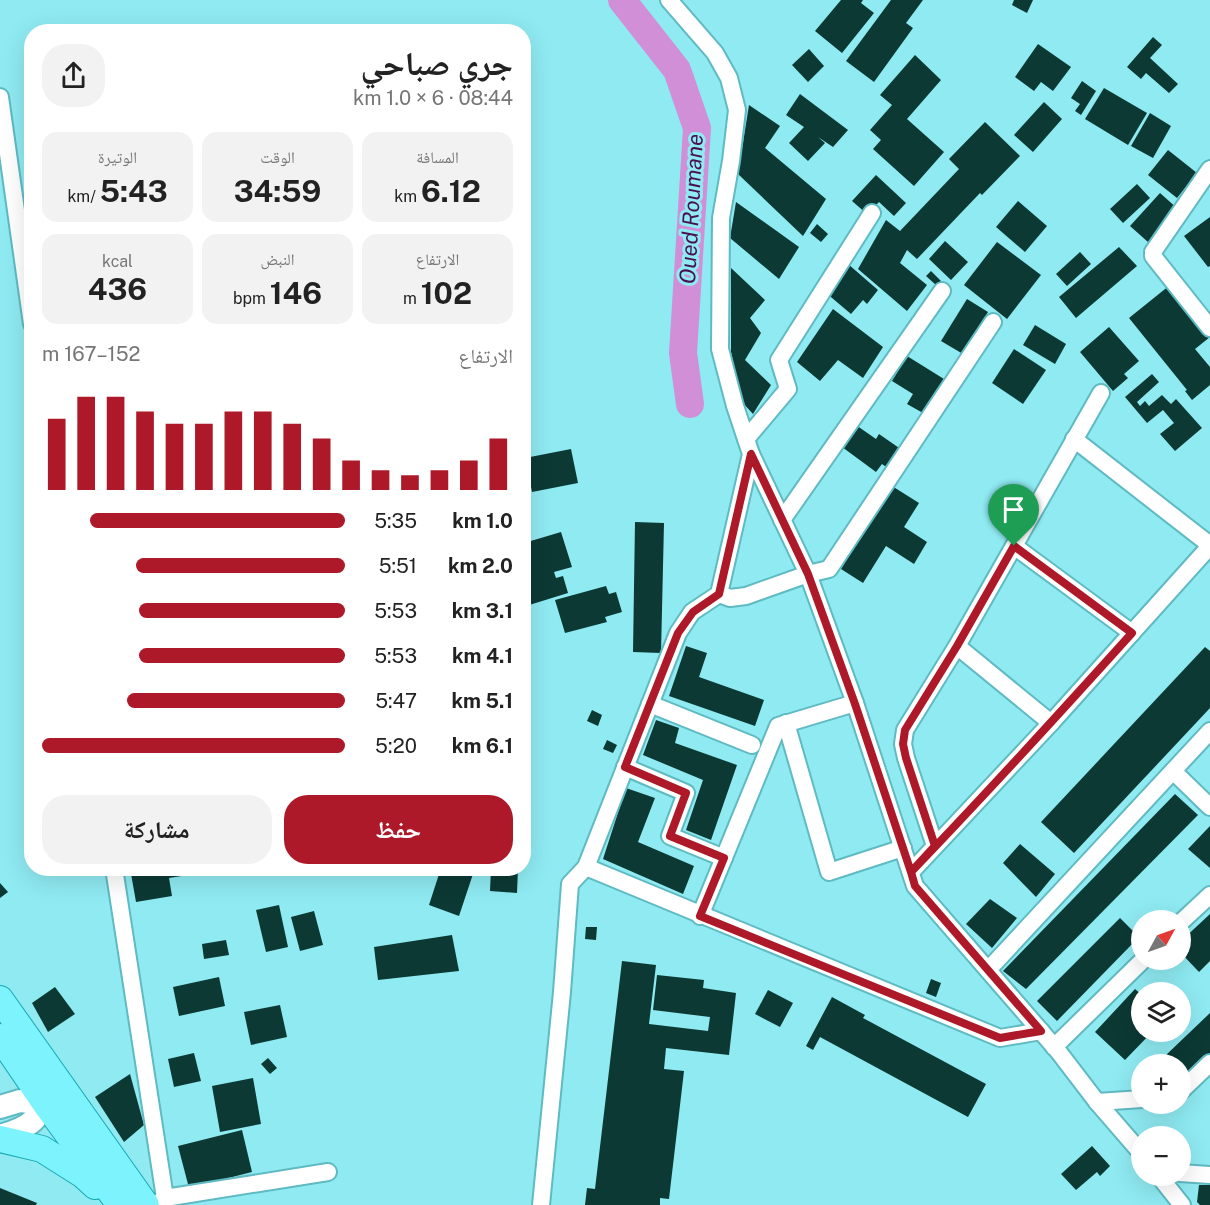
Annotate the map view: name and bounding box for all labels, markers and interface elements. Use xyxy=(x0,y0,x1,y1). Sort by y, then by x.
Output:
button: share xyxy=(42,44,105,107)
text: جري صباحي xyxy=(361,44,513,82)
text: 08:44 · 6 × 1.0 km xyxy=(353,86,513,110)
water label: Oued Roumane xyxy=(674,133,708,285)
text: الوتيرة xyxy=(98,148,137,167)
text: الوقت xyxy=(260,148,295,167)
text: المسافة xyxy=(416,148,459,167)
text: 5:43 xyxy=(100,173,168,209)
text: 34:59 xyxy=(234,173,321,209)
text: 6.12 xyxy=(421,173,481,209)
text: /km xyxy=(67,187,100,206)
text: km xyxy=(394,187,421,206)
text: النبض xyxy=(260,250,295,269)
text: الارتفاع xyxy=(416,250,459,269)
text: kcal xyxy=(102,252,133,271)
text: 436 xyxy=(88,271,147,307)
text: 146 xyxy=(270,275,322,311)
text: 102 xyxy=(421,275,472,311)
text: bpm xyxy=(233,289,270,308)
text: m xyxy=(403,289,421,308)
text: 152–167 m xyxy=(42,342,140,366)
text: الارتفاع xyxy=(458,344,513,368)
pin xyxy=(988,484,1039,546)
icon: arrive xyxy=(997,493,1030,526)
text: 5:35 xyxy=(374,509,417,533)
text: 1.0 km xyxy=(452,509,513,533)
text: 5:51 xyxy=(379,554,417,578)
text: 2.0 km xyxy=(448,554,513,578)
text: 5:53 xyxy=(374,599,417,623)
text: 3.1 km xyxy=(452,599,513,623)
text: 5:53 xyxy=(374,644,417,668)
text: 4.1 km xyxy=(452,644,513,668)
text: 5:47 xyxy=(375,689,417,713)
text: 5.1 km xyxy=(452,689,513,713)
text: 5:20 xyxy=(375,734,417,758)
text: 6.1 km xyxy=(452,734,513,758)
button: مشاركة xyxy=(42,795,272,864)
button: حفظ xyxy=(284,795,513,864)
north arrow xyxy=(1131,910,1191,970)
map controls xyxy=(1131,910,1191,1186)
button: layers xyxy=(1131,982,1191,1042)
button: + xyxy=(1131,1054,1191,1114)
button: − xyxy=(1131,1126,1191,1186)

